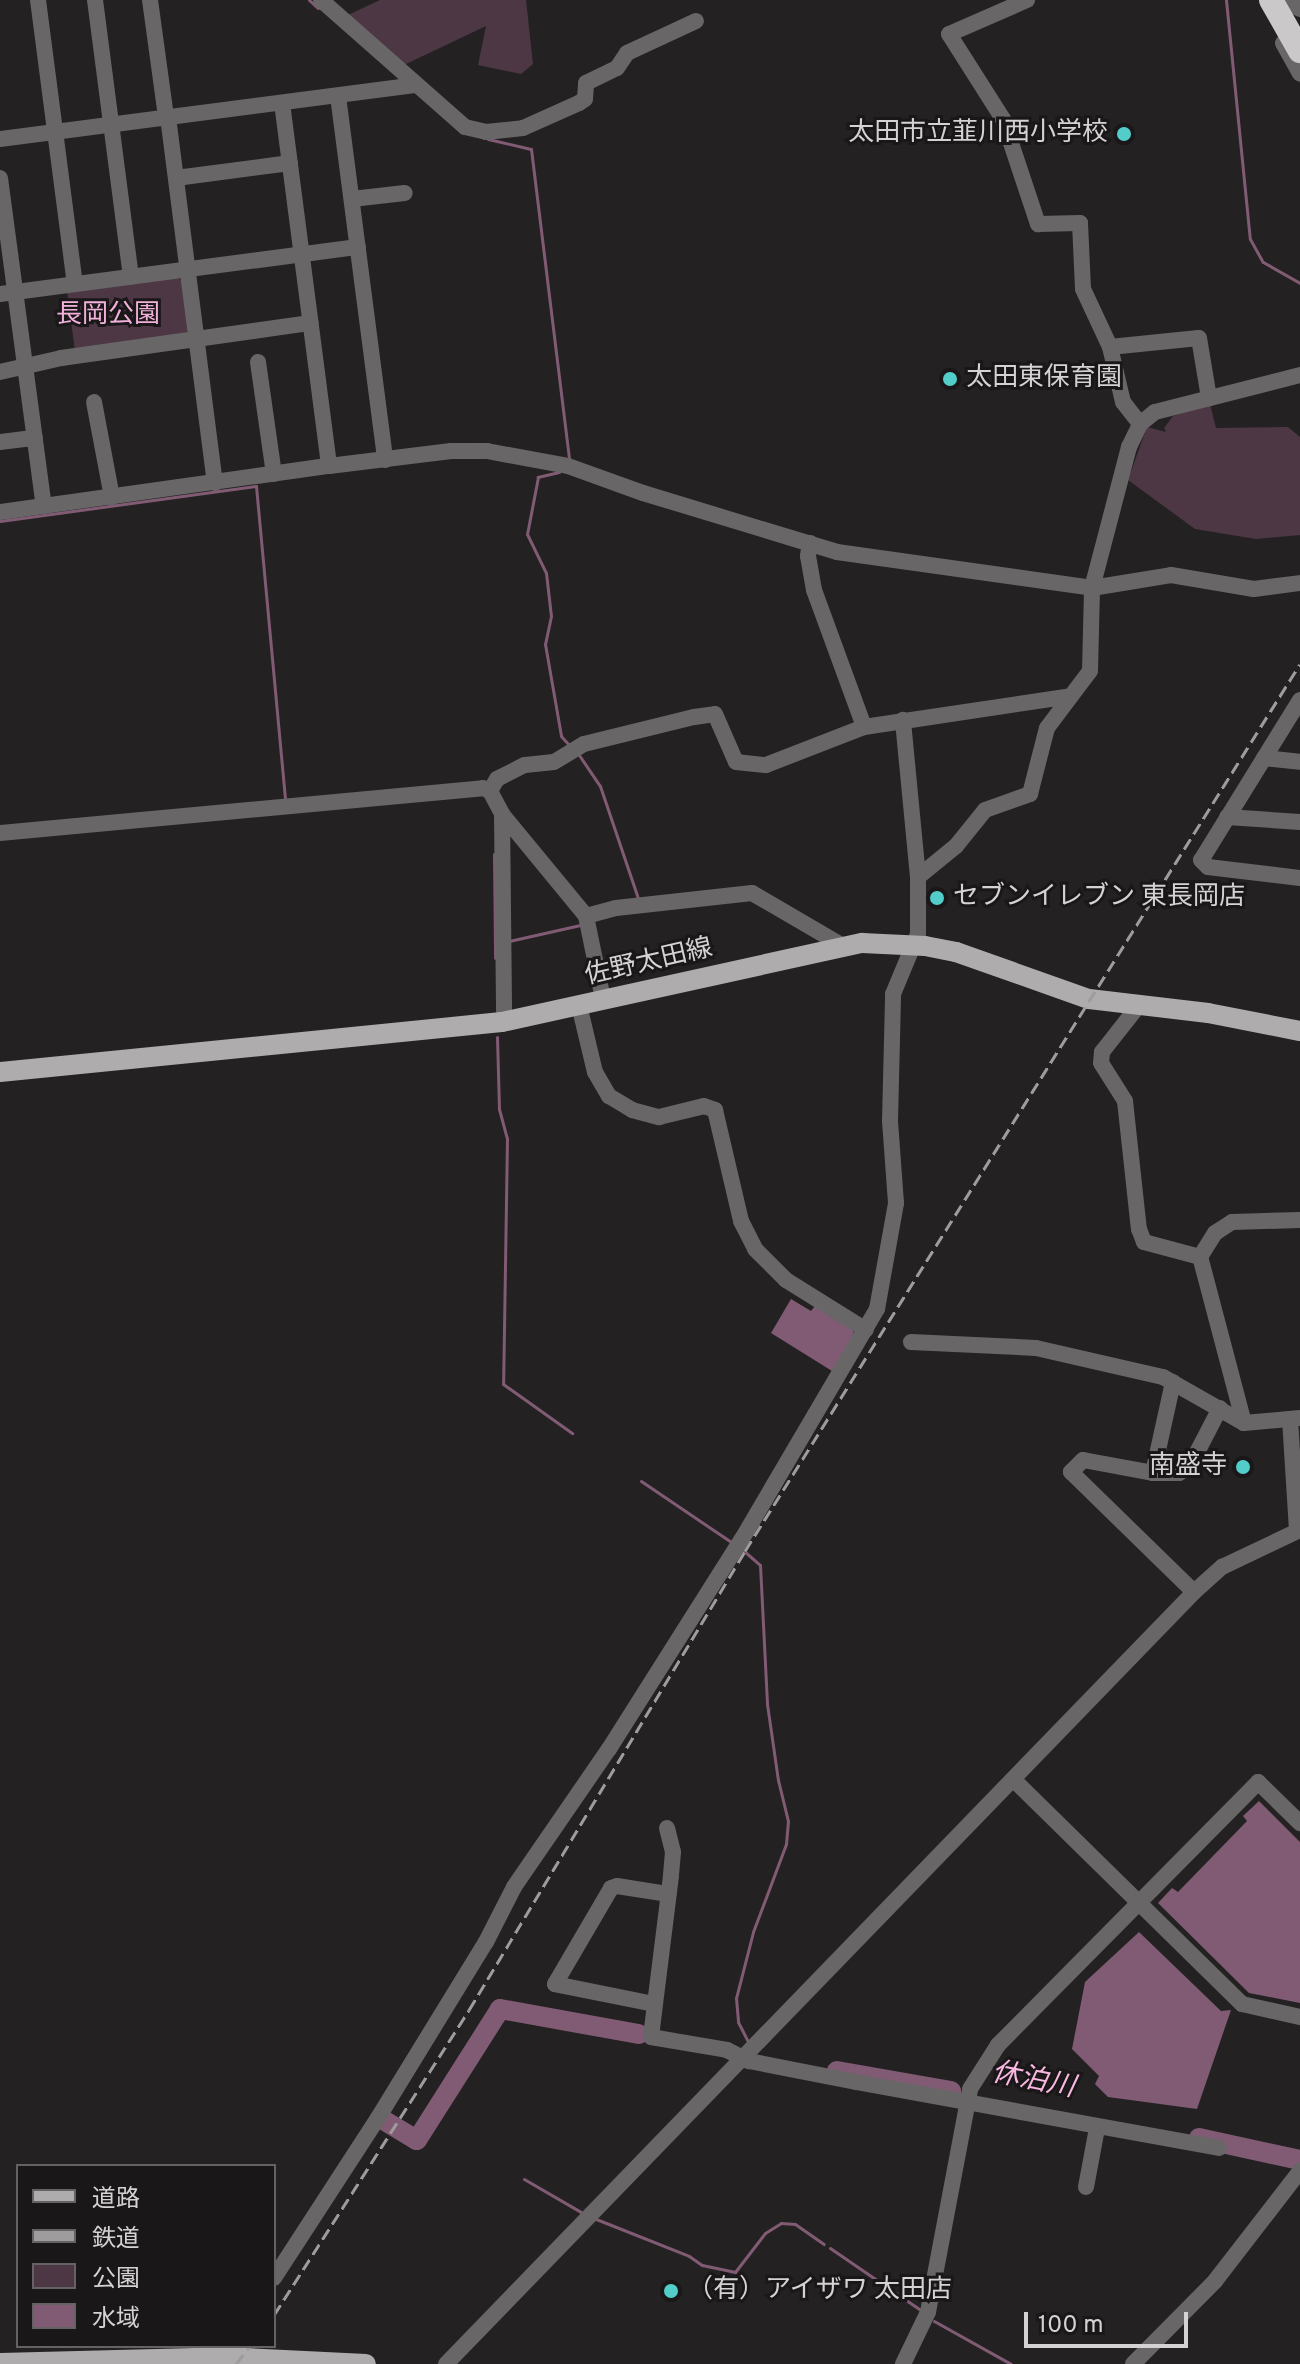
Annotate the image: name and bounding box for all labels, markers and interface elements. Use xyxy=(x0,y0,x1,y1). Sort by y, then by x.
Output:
place label: 太田市立韮川西小学校 xyxy=(848,118,1108,150)
marker: 太田市立韮川西小学校 xyxy=(1115,125,1133,143)
park label: 長岡公園 xyxy=(56,300,160,332)
place label: 太田東保育園 xyxy=(966,363,1122,395)
marker: 太田東保育園 xyxy=(941,370,959,388)
place label: セブンイレブン 東長岡店 xyxy=(953,882,1245,914)
marker: セブンイレブン 東長岡店 xyxy=(928,889,946,907)
street label: 佐野太田線 xyxy=(582,933,716,993)
place label: 南盛寺 xyxy=(1149,1451,1227,1483)
marker: 南盛寺 xyxy=(1234,1458,1252,1476)
water label: 休泊川 xyxy=(989,2056,1077,2106)
legend xyxy=(16,2164,276,2348)
text: 道路 xyxy=(92,2185,140,2215)
text: 鉄道 xyxy=(92,2225,140,2255)
text: 公園 xyxy=(92,2265,140,2295)
place label: （有）アイザワ 太田店 xyxy=(687,2275,953,2307)
marker: （有）アイザワ 太田店 xyxy=(662,2282,680,2300)
scale bar xyxy=(1028,2296,1192,2346)
text: 水域 xyxy=(92,2305,140,2335)
text: 100 m xyxy=(1038,2311,1104,2341)

